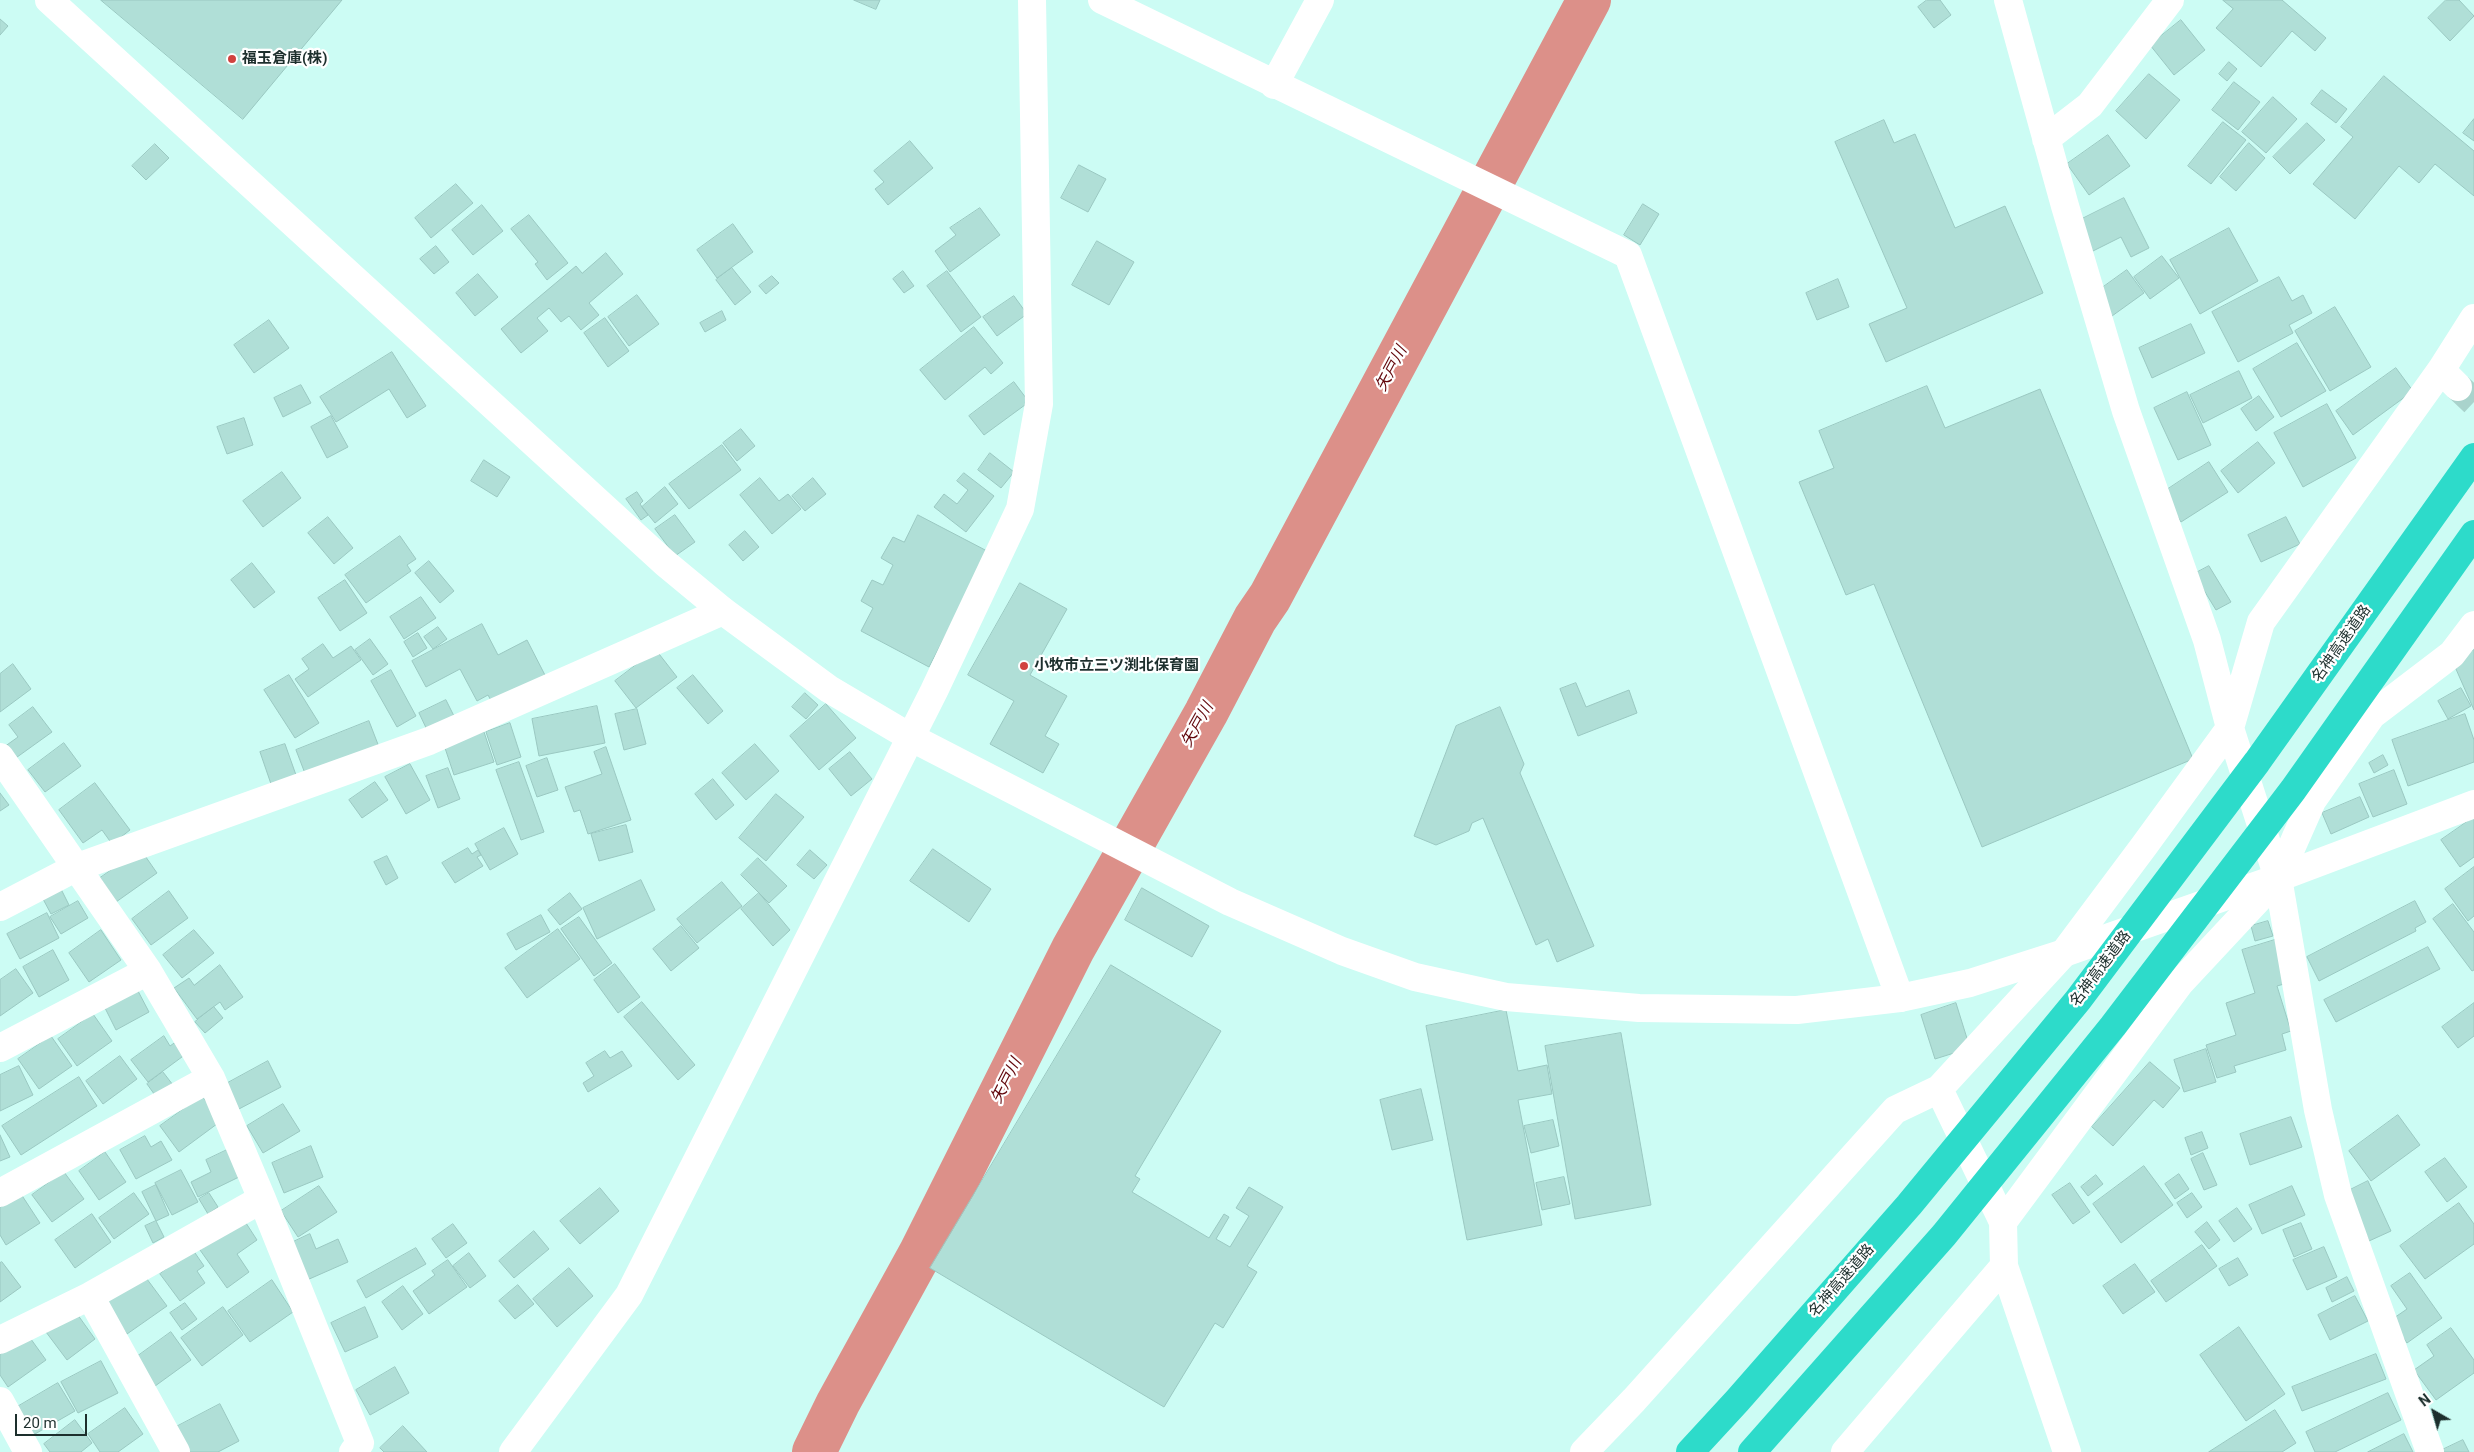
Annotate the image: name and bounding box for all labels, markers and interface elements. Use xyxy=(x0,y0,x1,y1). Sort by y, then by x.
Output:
place label: 福玉倉庫(株) xyxy=(242,50,328,68)
marker: 福玉倉庫(株) xyxy=(226,53,238,65)
water label: 矢戸川 xyxy=(1372,343,1412,395)
street label: 名神高速道路 xyxy=(2309,602,2375,686)
place label: 小牧市立三ツ渕北保育園 xyxy=(1034,657,1199,675)
marker: 小牧市立三ツ渕北保育園 xyxy=(1018,660,1030,672)
water label: 矢戸川 xyxy=(1178,699,1218,751)
street label: 名神高速道路 xyxy=(2067,928,2135,1010)
water label: 矢戸川 xyxy=(988,1055,1026,1107)
street label: 名神高速道路 xyxy=(1806,1241,1878,1321)
north arrow xyxy=(2409,1387,2459,1437)
text: N xyxy=(2416,1391,2434,1410)
scale bar xyxy=(18,1404,90,1436)
text: 20 m xyxy=(23,1414,57,1432)

